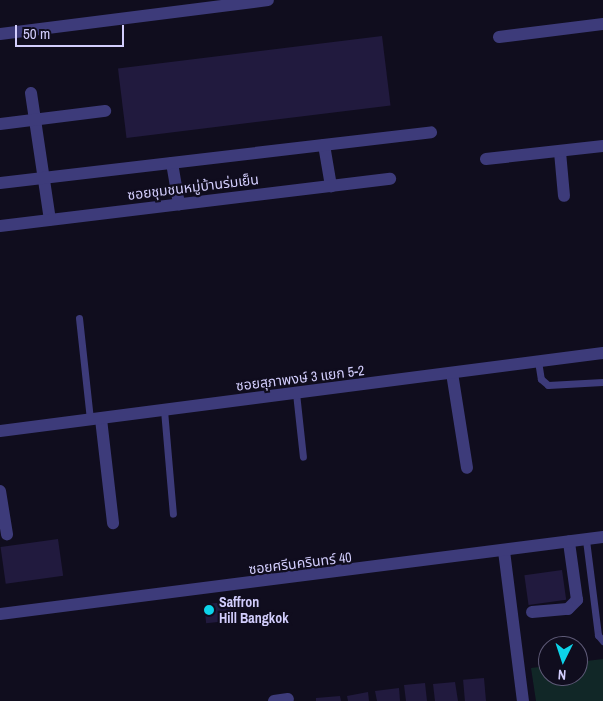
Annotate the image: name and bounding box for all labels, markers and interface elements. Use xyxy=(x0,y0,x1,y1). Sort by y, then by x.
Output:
scale bar xyxy=(18,15,126,47)
text: 50 m xyxy=(23,23,50,44)
street label: ซอยชุมชนหมู่บ้านร่มเย็น xyxy=(126,171,260,203)
street label: ซอยสุภาพงษ์ 3 แยก 5-2 xyxy=(235,362,365,394)
street label: ซอยศรีนครินทร์ 40 xyxy=(248,548,352,578)
place label: Saffron Hill Bangkok xyxy=(219,594,289,626)
marker: Saffron Hill Bangkok xyxy=(203,604,215,616)
north arrow xyxy=(538,636,588,686)
text: N xyxy=(557,666,567,684)

